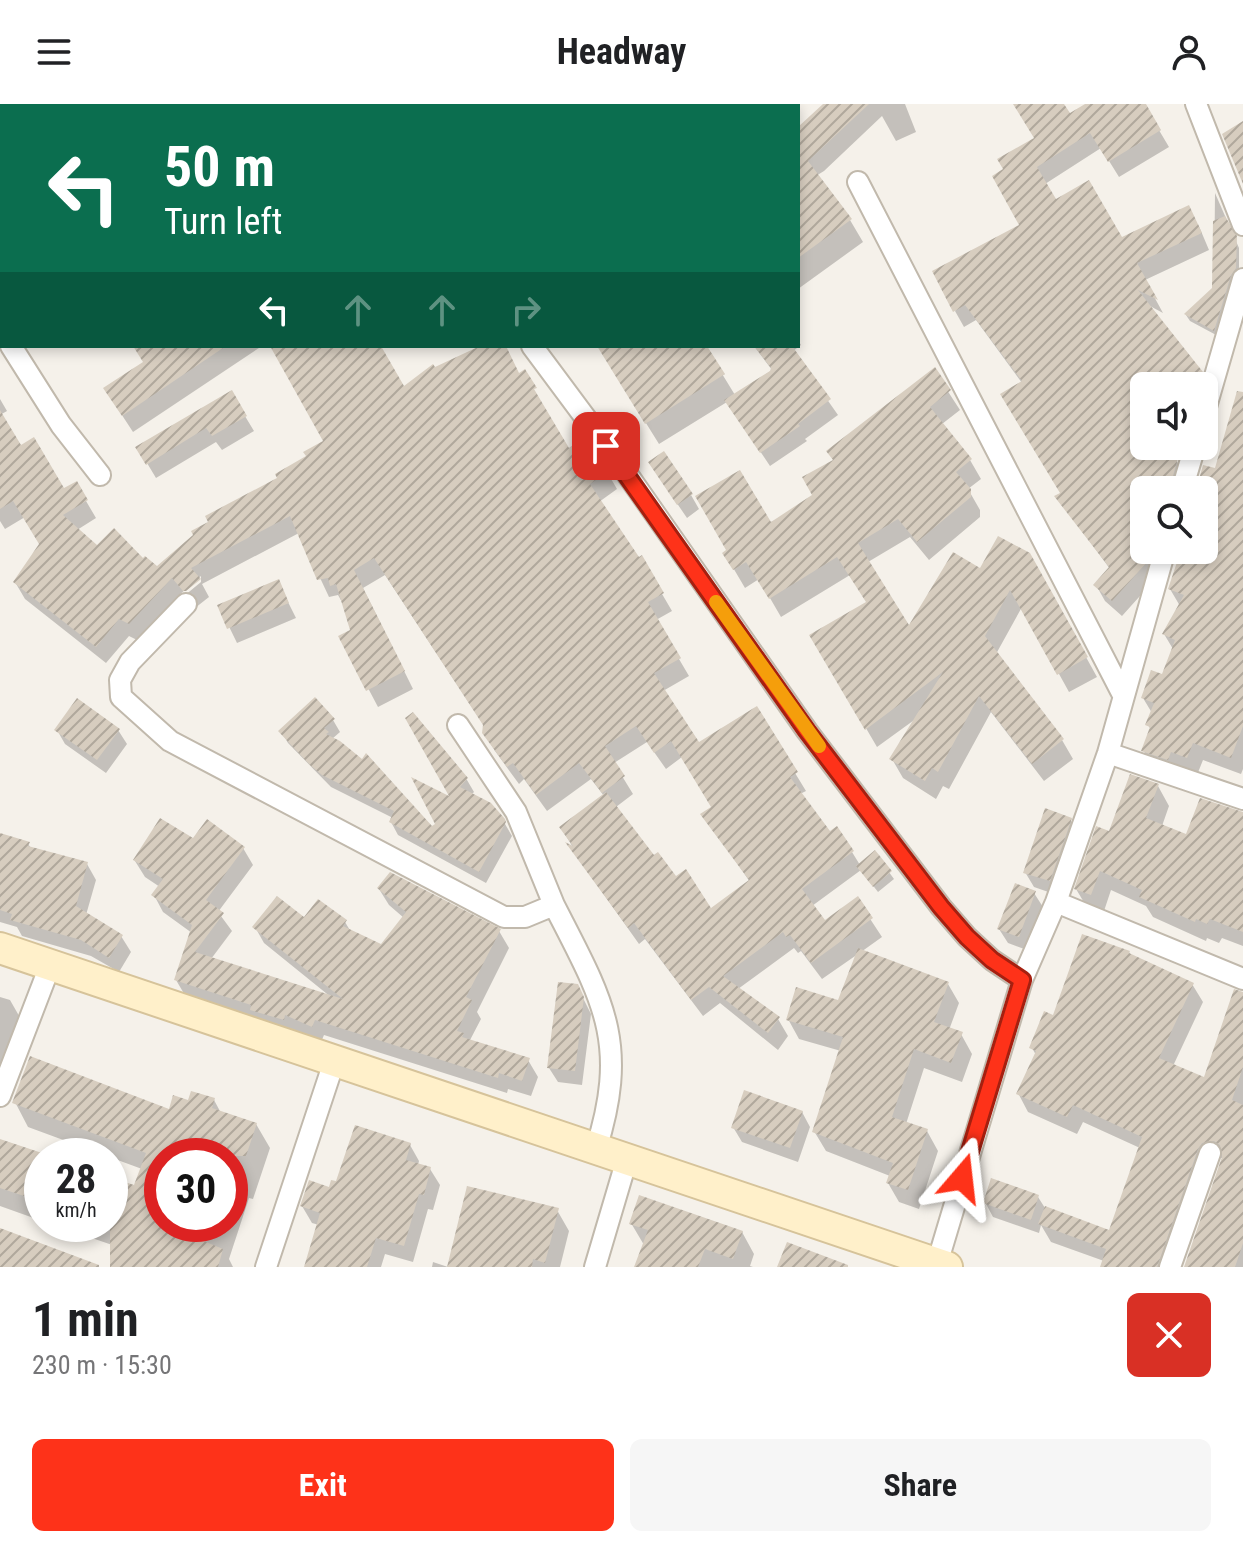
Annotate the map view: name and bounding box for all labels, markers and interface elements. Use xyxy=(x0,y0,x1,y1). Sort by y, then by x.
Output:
icon: menu xyxy=(32,30,76,74)
icon: person xyxy=(1167,30,1211,74)
text: Headway xyxy=(557,31,686,73)
text: 50 m xyxy=(164,134,275,200)
icon: left xyxy=(32,136,136,240)
text: Turn left xyxy=(164,201,282,243)
icon: left xyxy=(252,288,296,332)
icon: ahead xyxy=(336,288,380,332)
icon: ahead xyxy=(420,288,464,332)
icon: right xyxy=(504,288,548,332)
map controls xyxy=(1130,372,1218,564)
button: sound xyxy=(1130,372,1218,460)
pin xyxy=(572,412,640,480)
icon: arrive xyxy=(584,424,628,468)
button: search xyxy=(1130,476,1218,564)
position arrow xyxy=(920,1136,1004,1220)
speed limit sign: 30 xyxy=(144,1138,248,1242)
text: 28 xyxy=(56,1156,96,1203)
text: km/h xyxy=(55,1198,97,1222)
text: 1 min xyxy=(32,1291,139,1348)
button: close xyxy=(1127,1293,1211,1377)
text: 230 m · 15:30 xyxy=(32,1350,172,1380)
button: Exit xyxy=(32,1439,614,1531)
button: Share xyxy=(630,1439,1211,1531)

